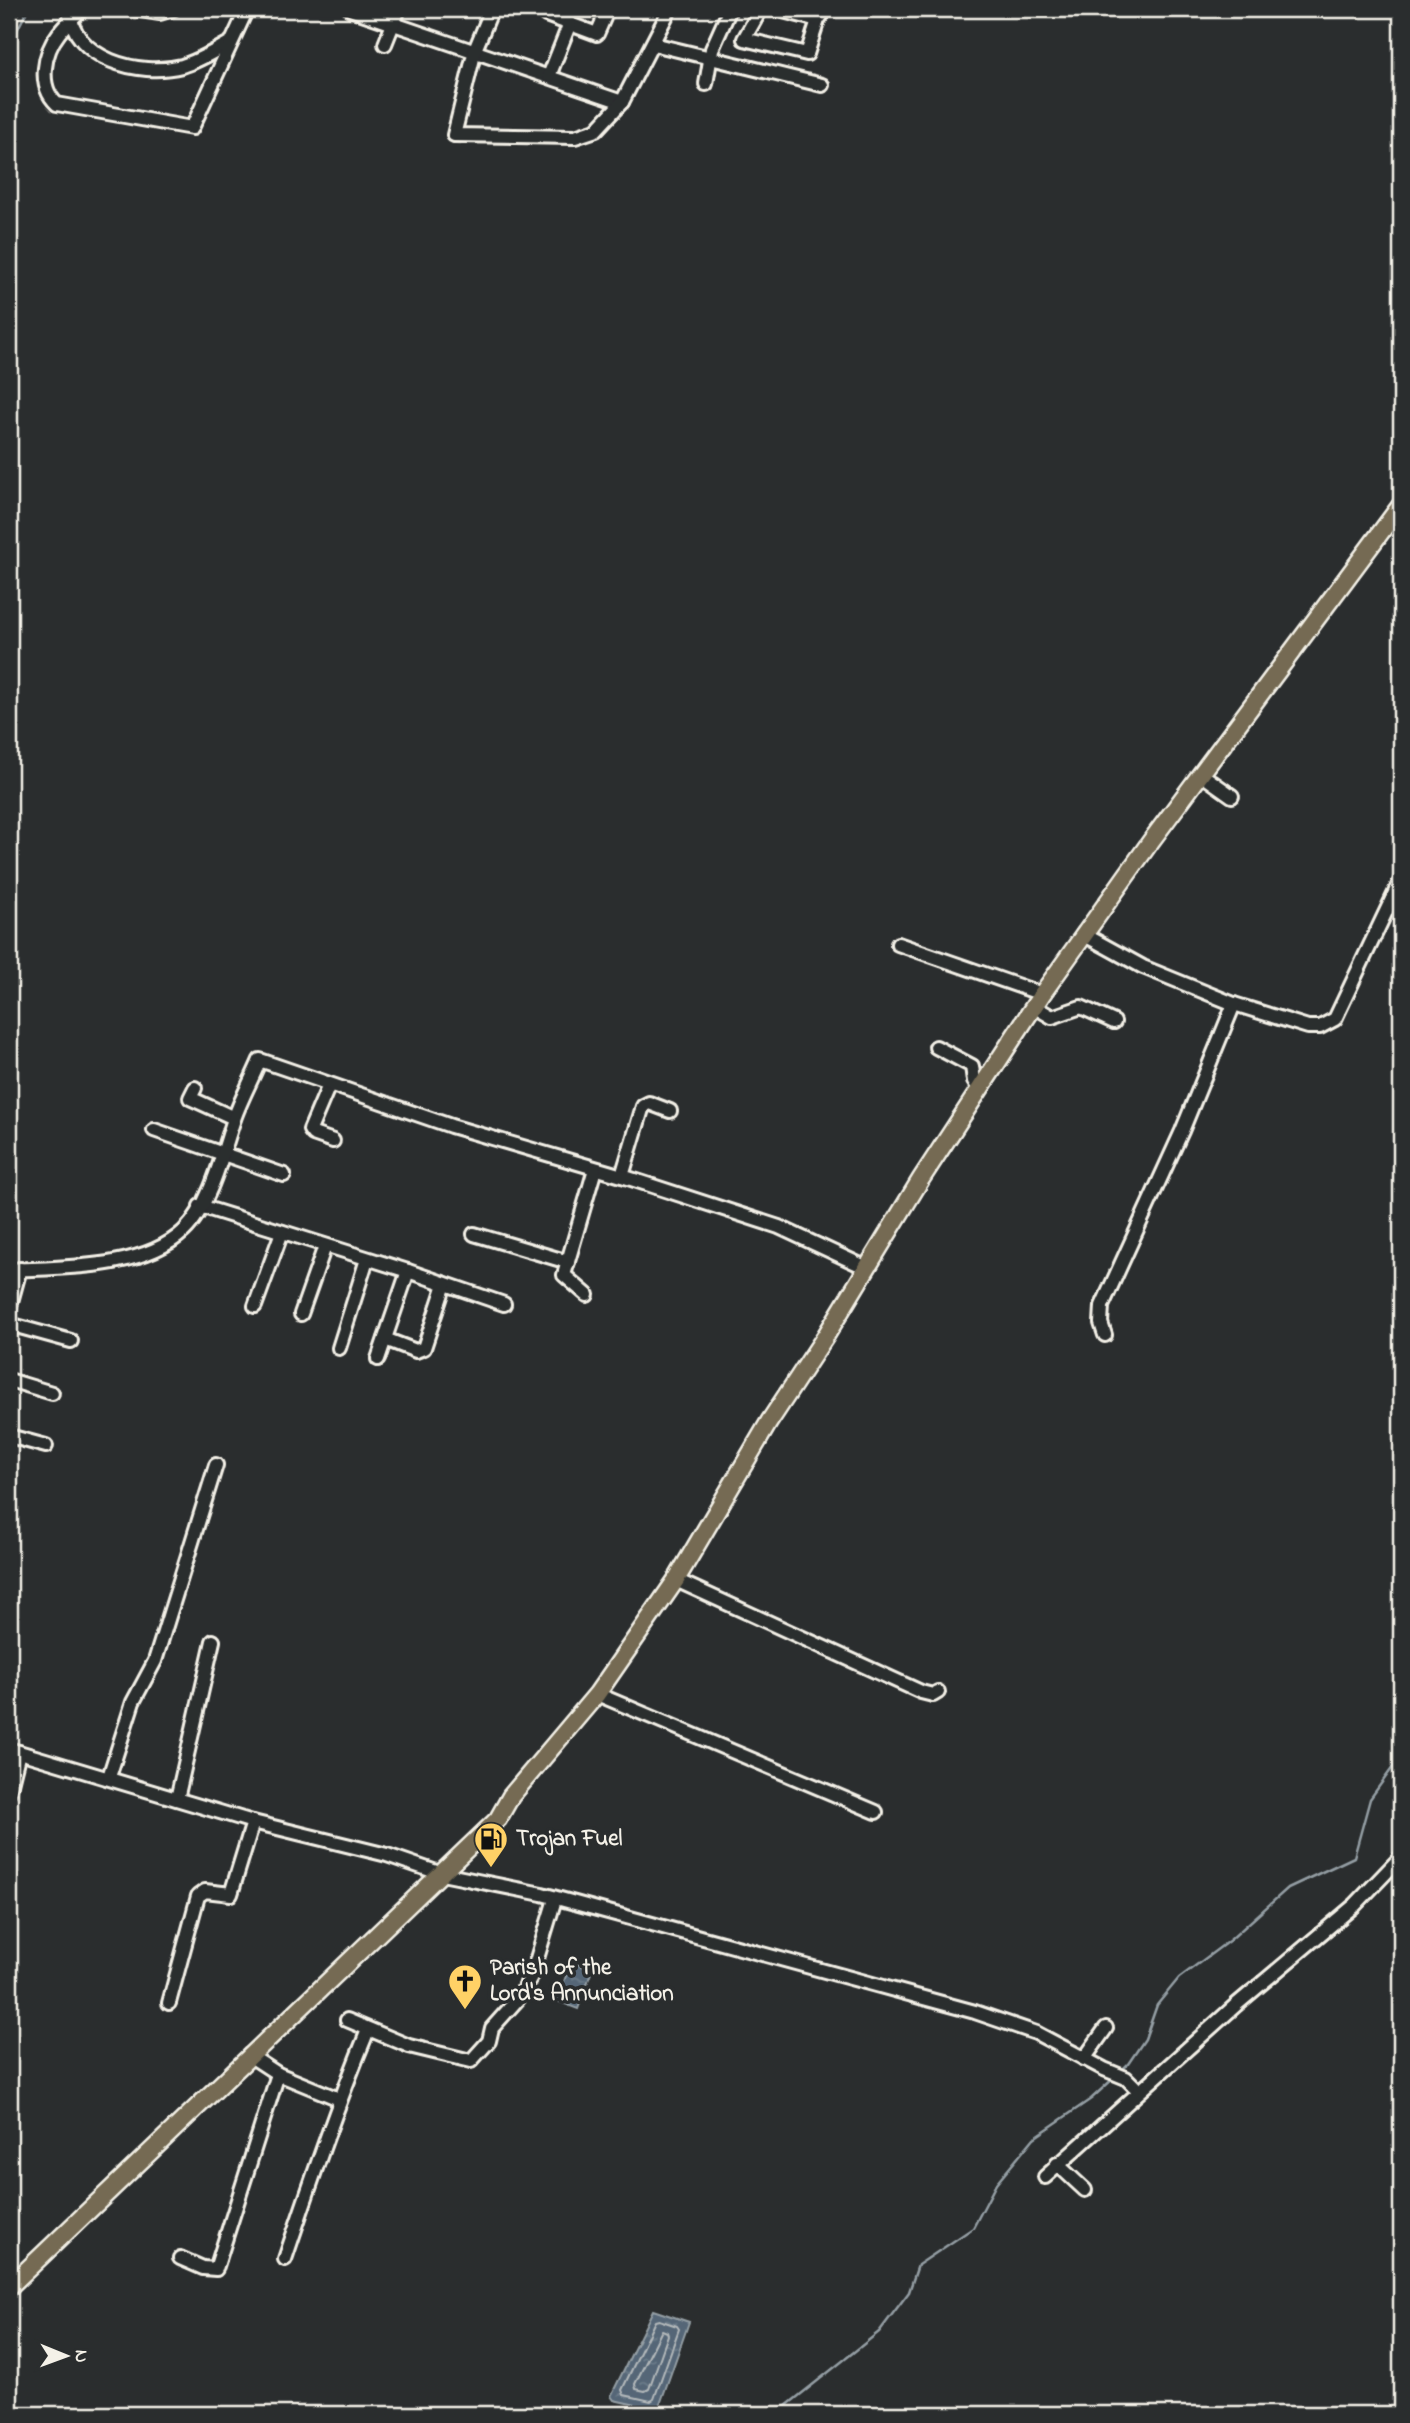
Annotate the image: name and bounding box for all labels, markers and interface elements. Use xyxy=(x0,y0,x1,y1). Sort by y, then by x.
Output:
fuel station icon: Trojan Fuel xyxy=(472,1820,510,1869)
place label: Trojan Fuel xyxy=(516,1823,623,1856)
place label: Parish of the Lord's Annunciation xyxy=(490,1952,674,2011)
church icon: Parish of the Lord's Annunciation xyxy=(446,1962,484,2011)
north arrow xyxy=(32,2322,102,2392)
text: N xyxy=(67,2350,94,2363)

